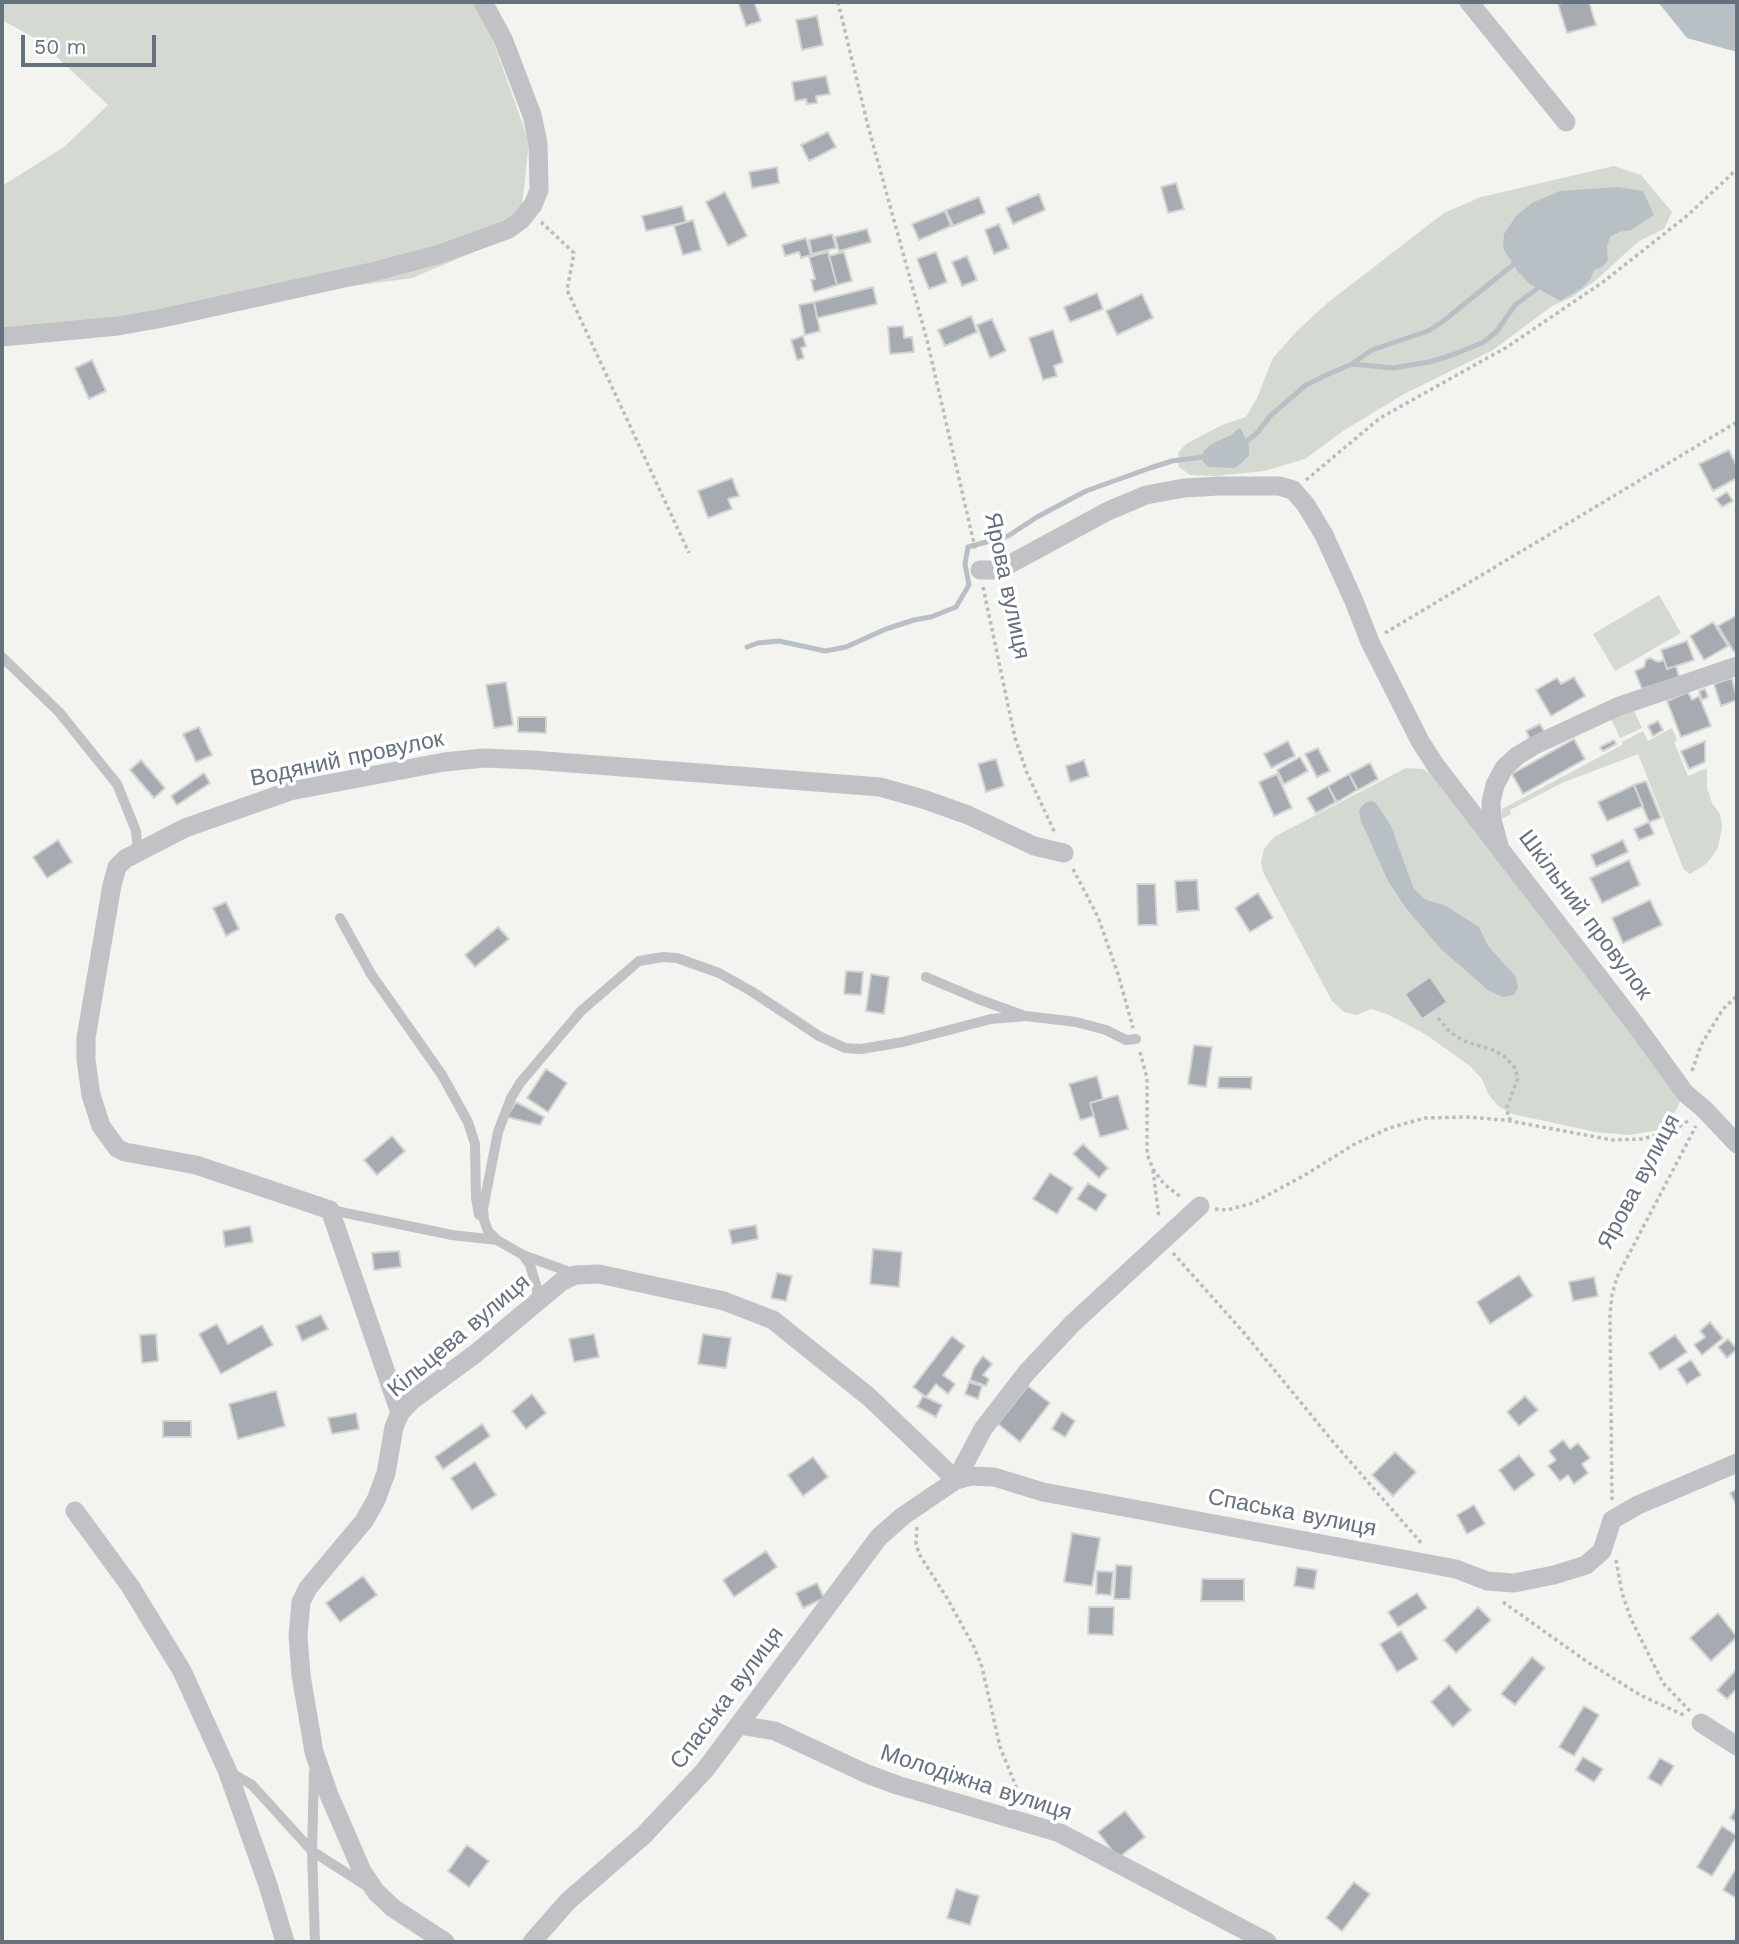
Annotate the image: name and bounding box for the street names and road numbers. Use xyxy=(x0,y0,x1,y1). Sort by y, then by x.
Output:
street label: Ярова вулиця xyxy=(978,510,1036,662)
street label: Водяний провулок xyxy=(248,725,446,793)
street label: Шкільний провулок xyxy=(1512,825,1658,1005)
street label: Ярова вулиця xyxy=(1592,1110,1686,1254)
street label: Кільцева вулиця xyxy=(382,1269,536,1403)
street label: Спаська вулиця xyxy=(1205,1483,1379,1543)
street label: Спаська вулиця xyxy=(664,1621,790,1775)
street label: Молодіжна вулиця xyxy=(877,1739,1075,1827)

